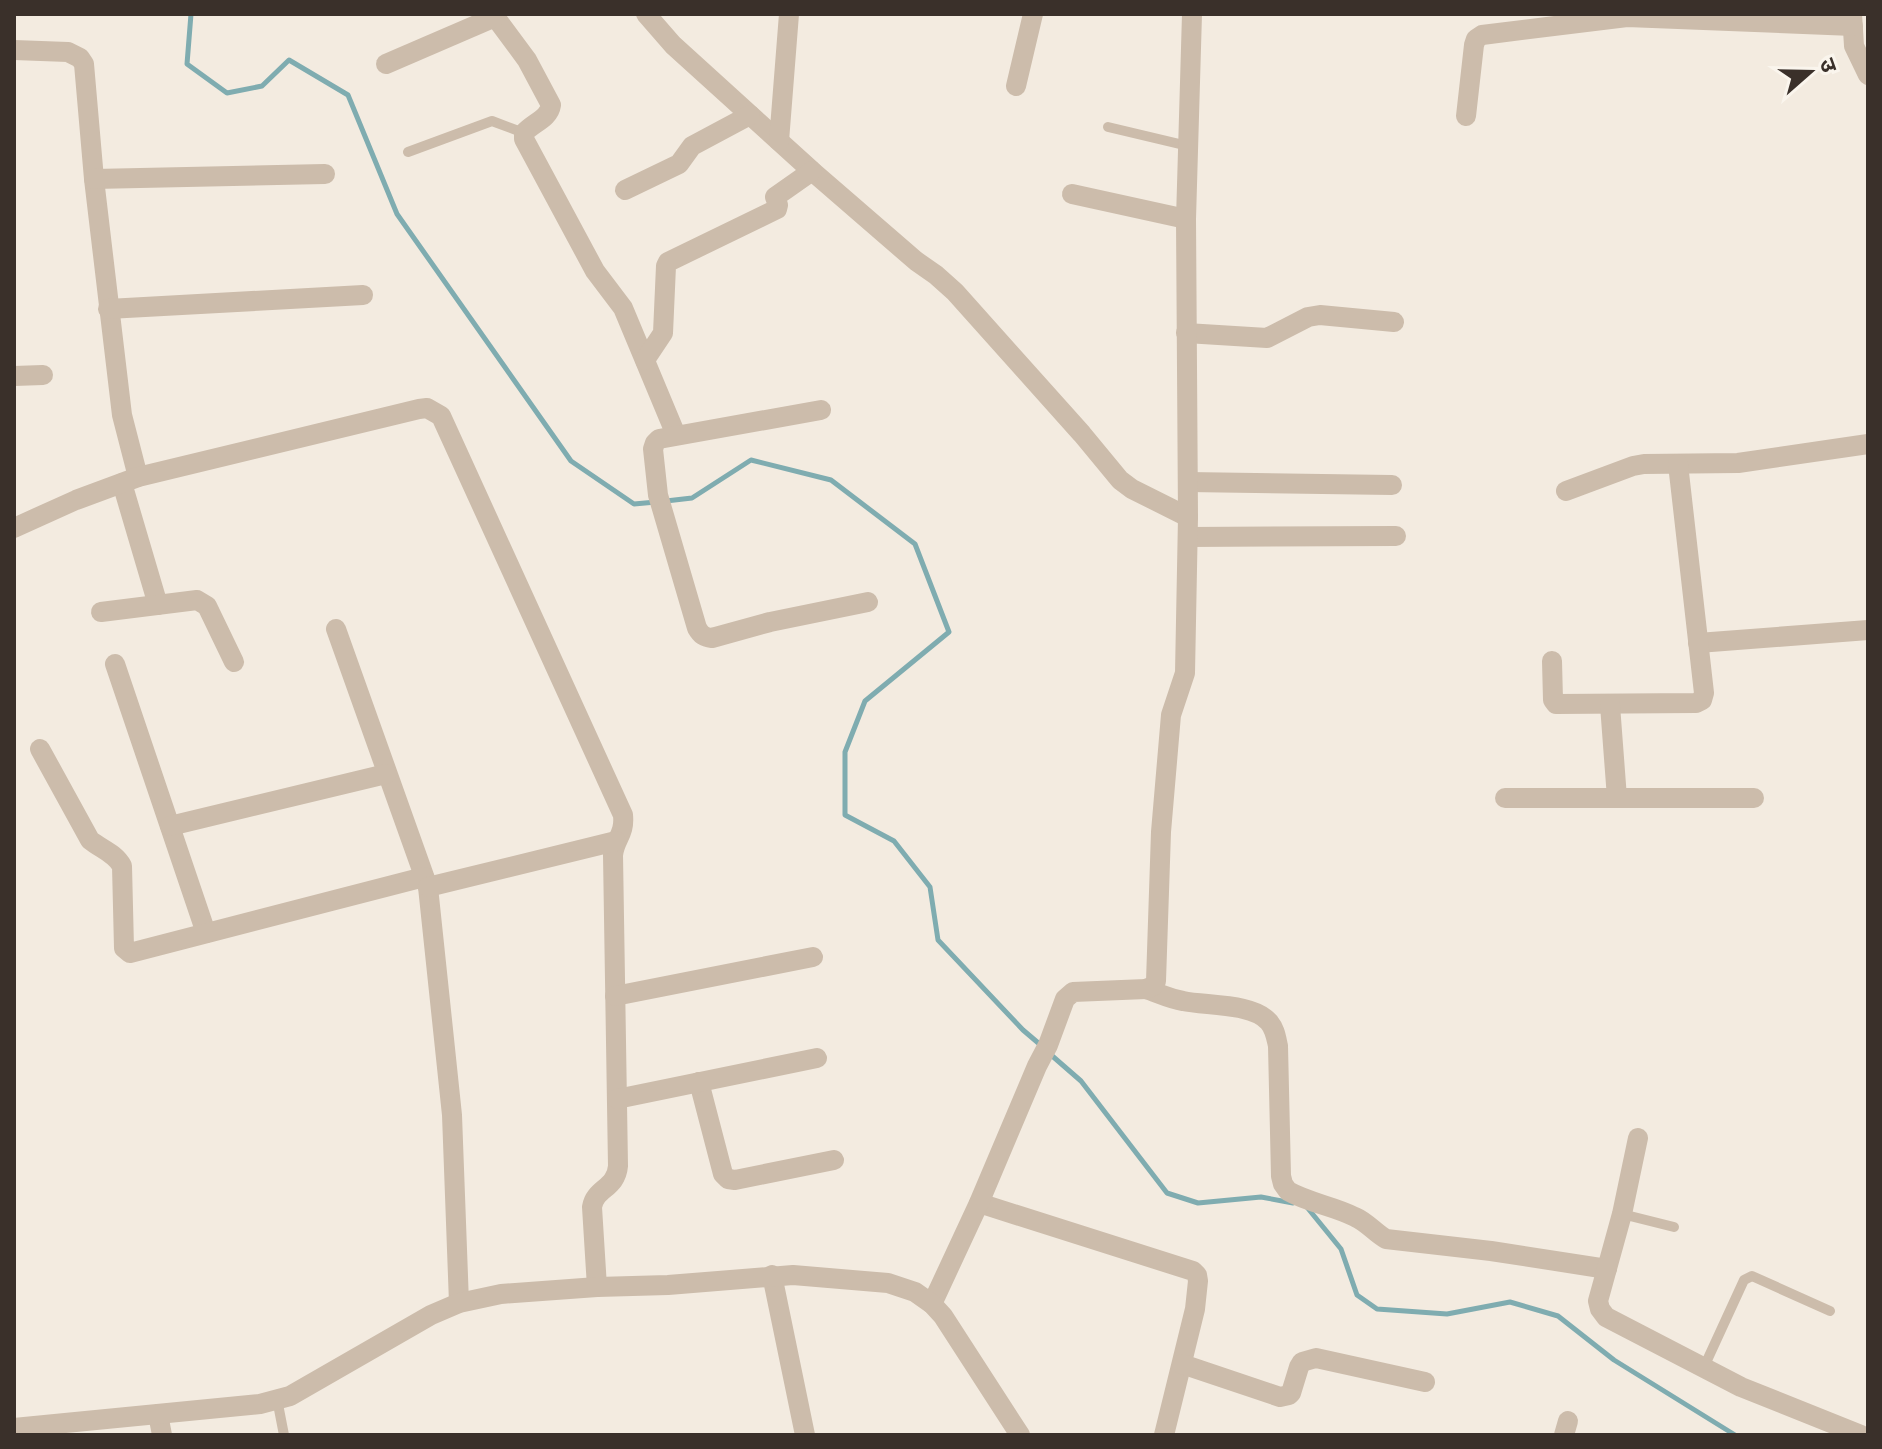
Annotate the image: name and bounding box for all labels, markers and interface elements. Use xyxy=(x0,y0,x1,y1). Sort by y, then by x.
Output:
north arrow xyxy=(1770,32,1850,112)
text: उ xyxy=(1813,54,1845,77)

